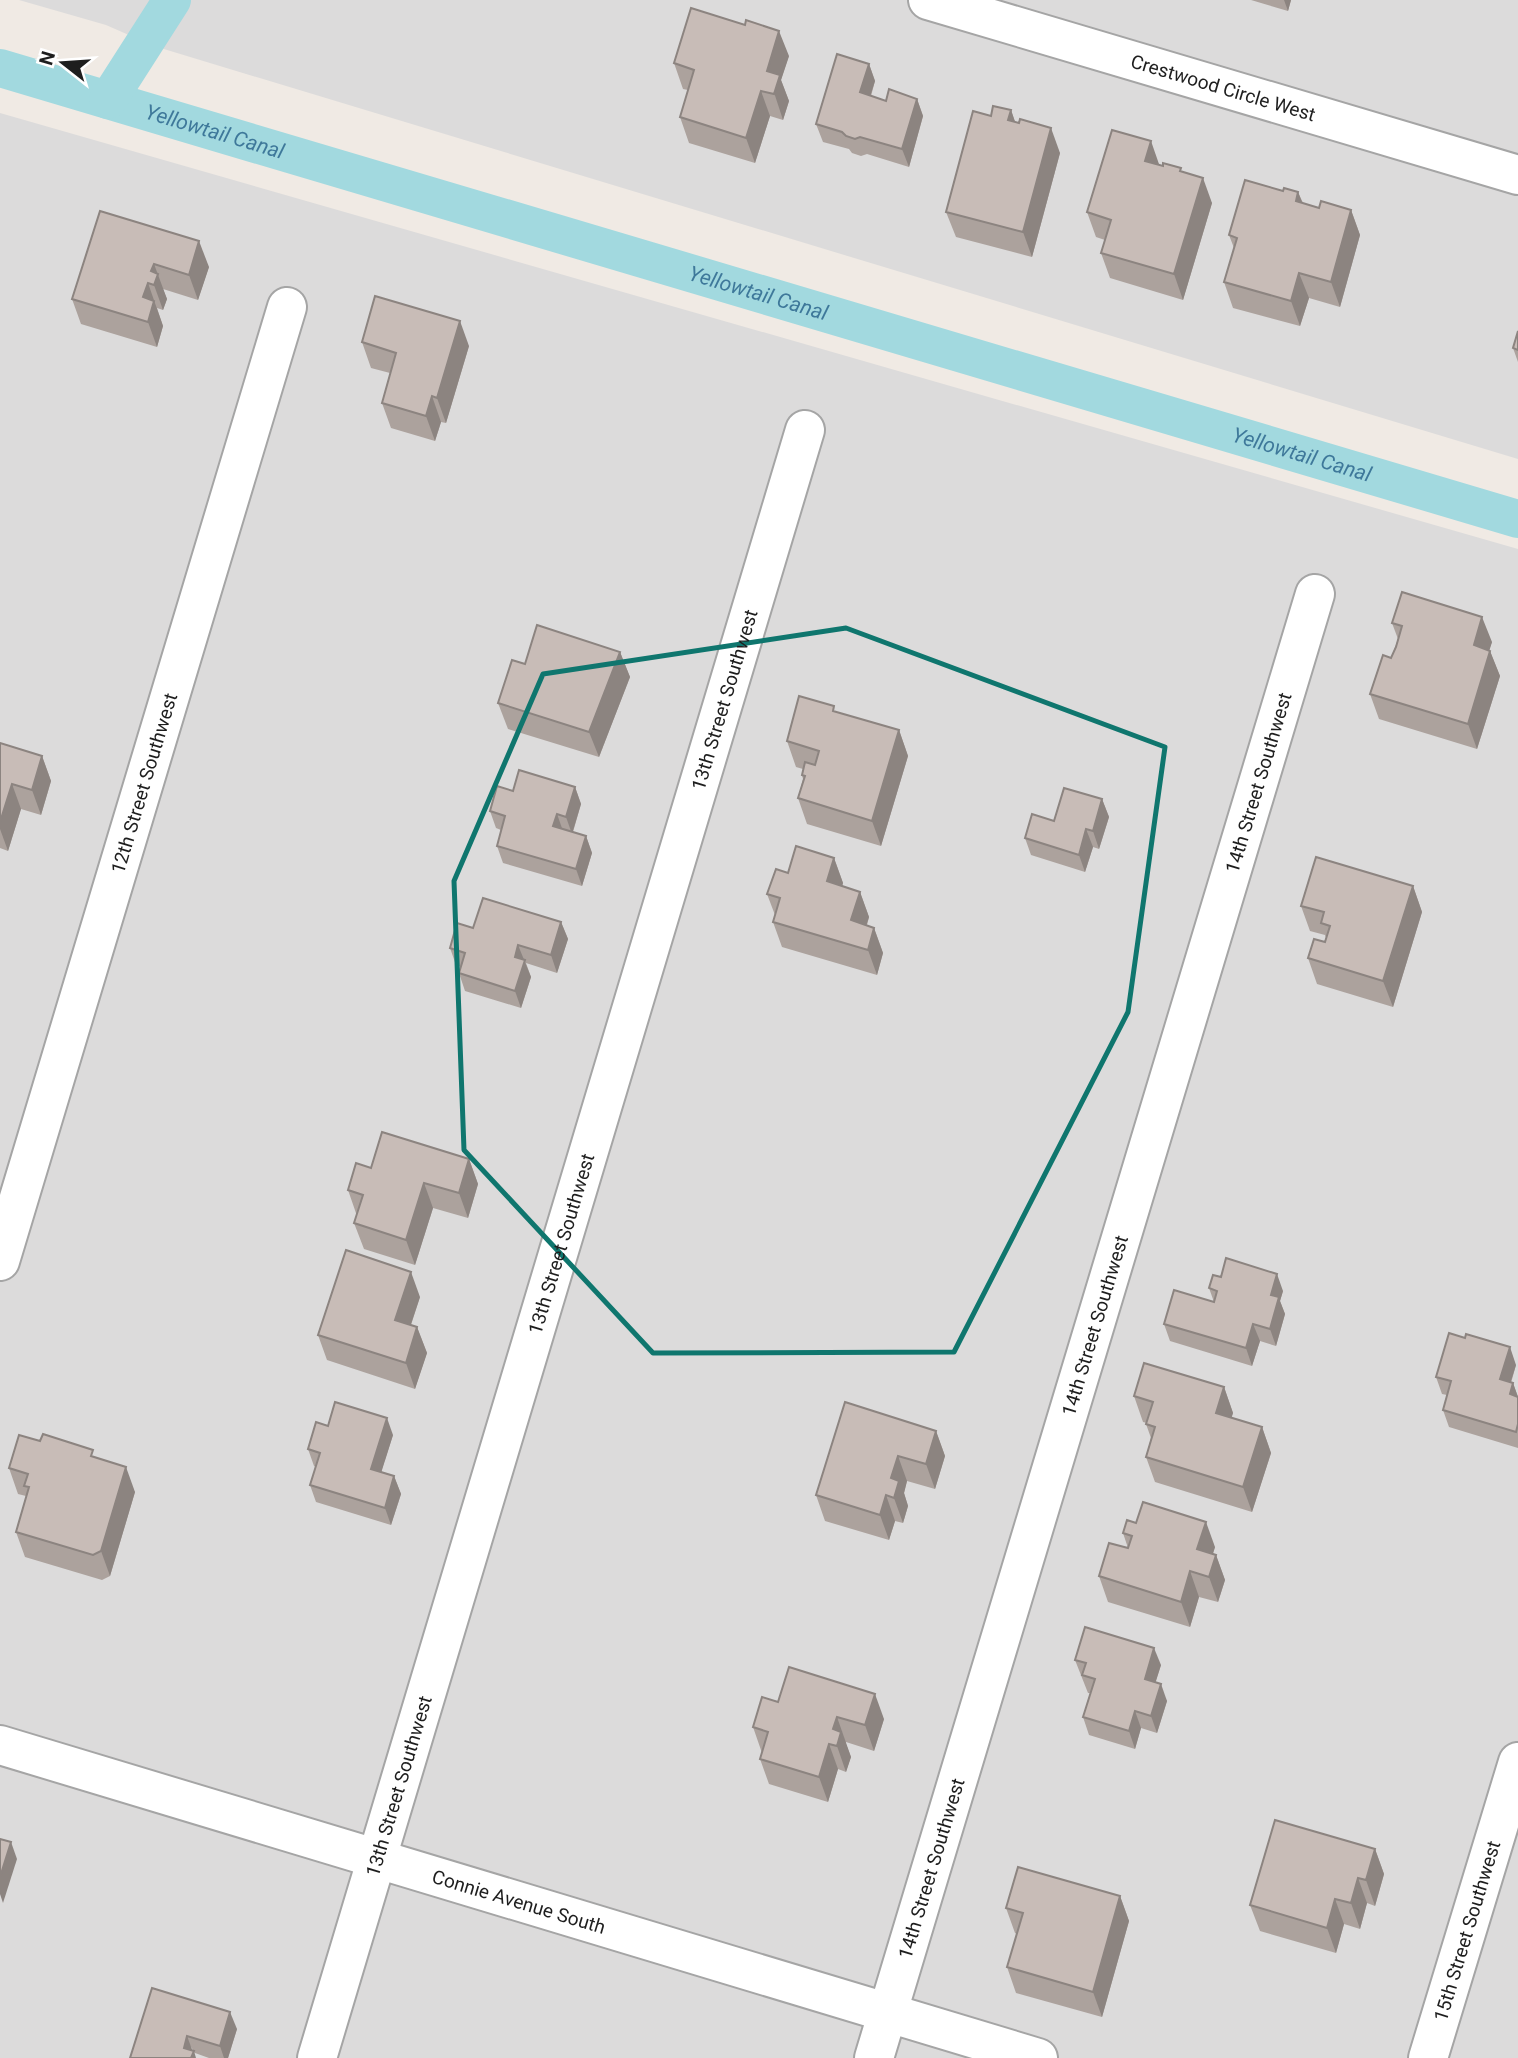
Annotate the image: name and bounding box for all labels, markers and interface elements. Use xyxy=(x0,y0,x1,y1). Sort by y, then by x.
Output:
north arrow xyxy=(28,28,98,98)
text: N xyxy=(34,48,60,68)
street label: Crestwood Circle West xyxy=(1128,49,1318,126)
water label: Yellowtail Canal xyxy=(142,100,288,164)
water label: Yellowtail Canal xyxy=(686,261,832,326)
water label: Yellowtail Canal xyxy=(1229,423,1375,487)
street label: 13th Street Southwest xyxy=(686,607,762,793)
street label: 12th Street Southwest xyxy=(106,690,182,876)
street label: 14th Street Southwest xyxy=(1220,690,1296,876)
street label: 13th Street Southwest xyxy=(523,1151,599,1337)
street label: 14th Street Southwest xyxy=(1057,1233,1133,1419)
street label: 13th Street Southwest xyxy=(361,1693,436,1879)
street label: 14th Street Southwest xyxy=(893,1775,969,1961)
street label: 15th Street Southwest xyxy=(1428,1838,1505,2024)
street label: Connie Avenue South xyxy=(430,1865,608,1938)

